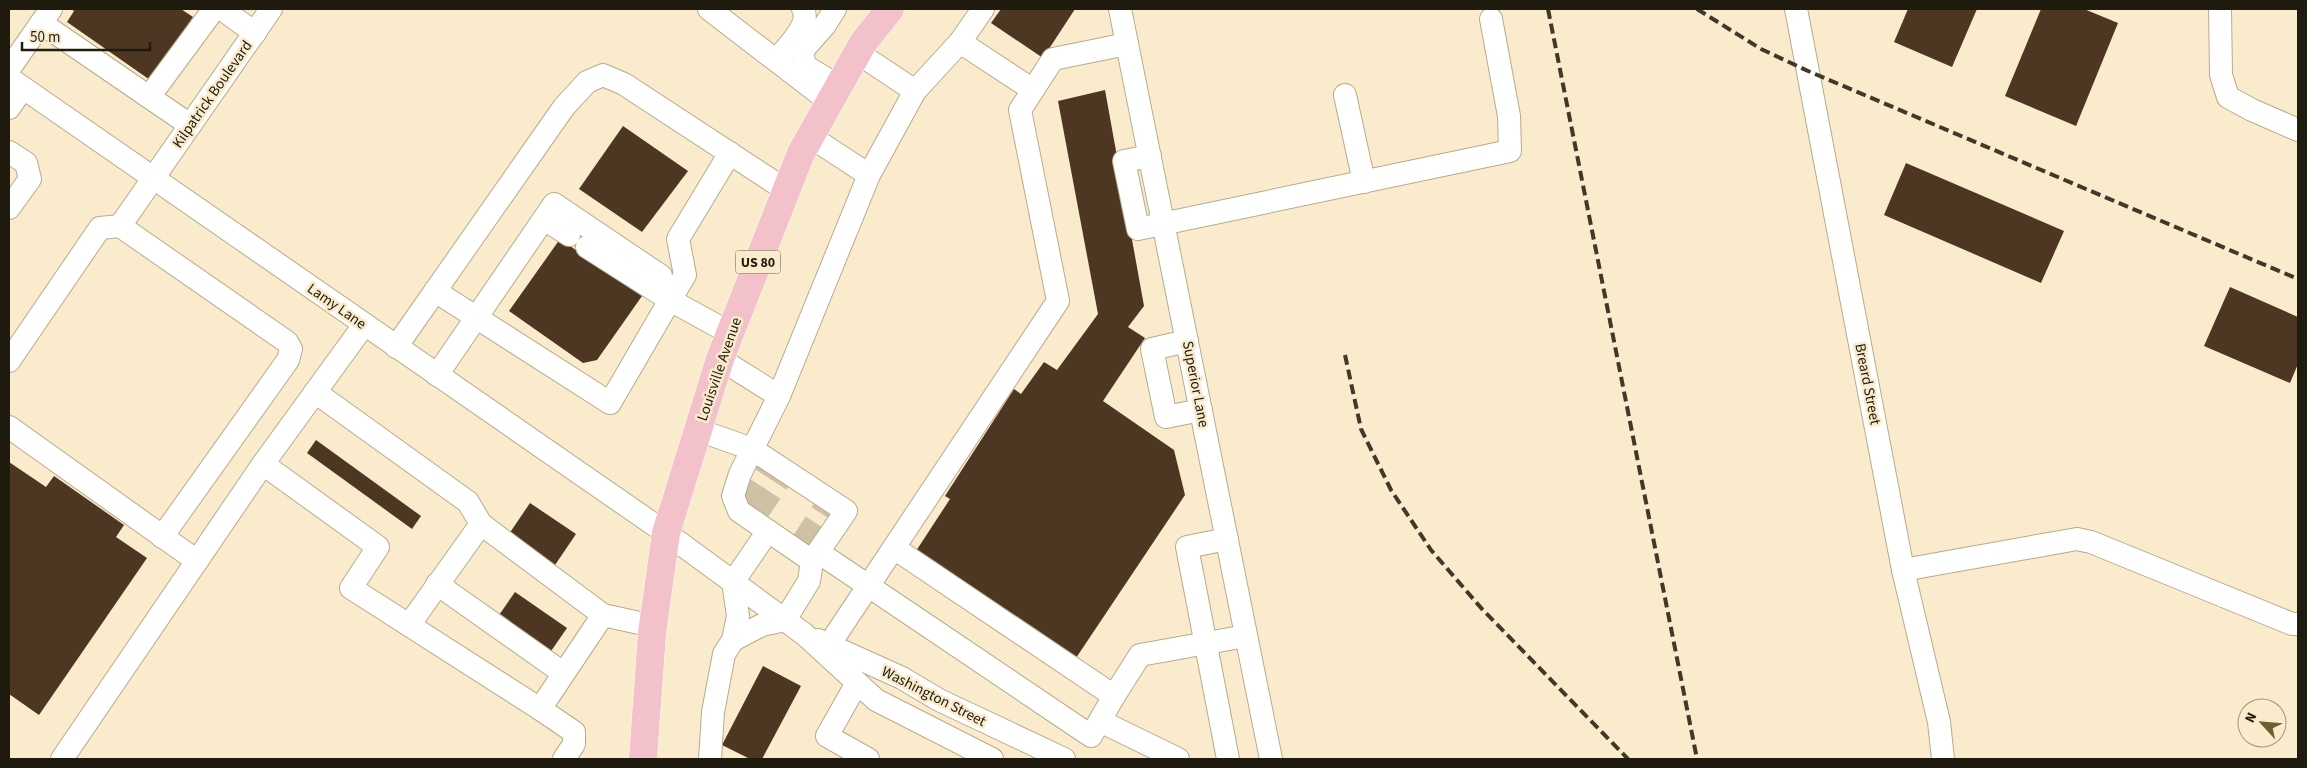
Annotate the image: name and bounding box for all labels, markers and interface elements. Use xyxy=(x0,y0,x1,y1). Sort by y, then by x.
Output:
scale bar xyxy=(22,20,150,52)
text: 50 m xyxy=(30,27,60,48)
street label: Kilpatrick Boulevard xyxy=(167,36,257,152)
road number: US 80 xyxy=(736,250,780,274)
street label: Lamy Lane xyxy=(303,278,371,334)
street label: Louisville Avenue xyxy=(692,314,747,424)
street label: Superior Lane xyxy=(1177,339,1214,429)
street label: Breard Street xyxy=(1849,342,1886,427)
street label: Washington Street xyxy=(878,661,990,732)
north arrow xyxy=(2237,698,2287,748)
text: N xyxy=(2240,709,2262,726)

